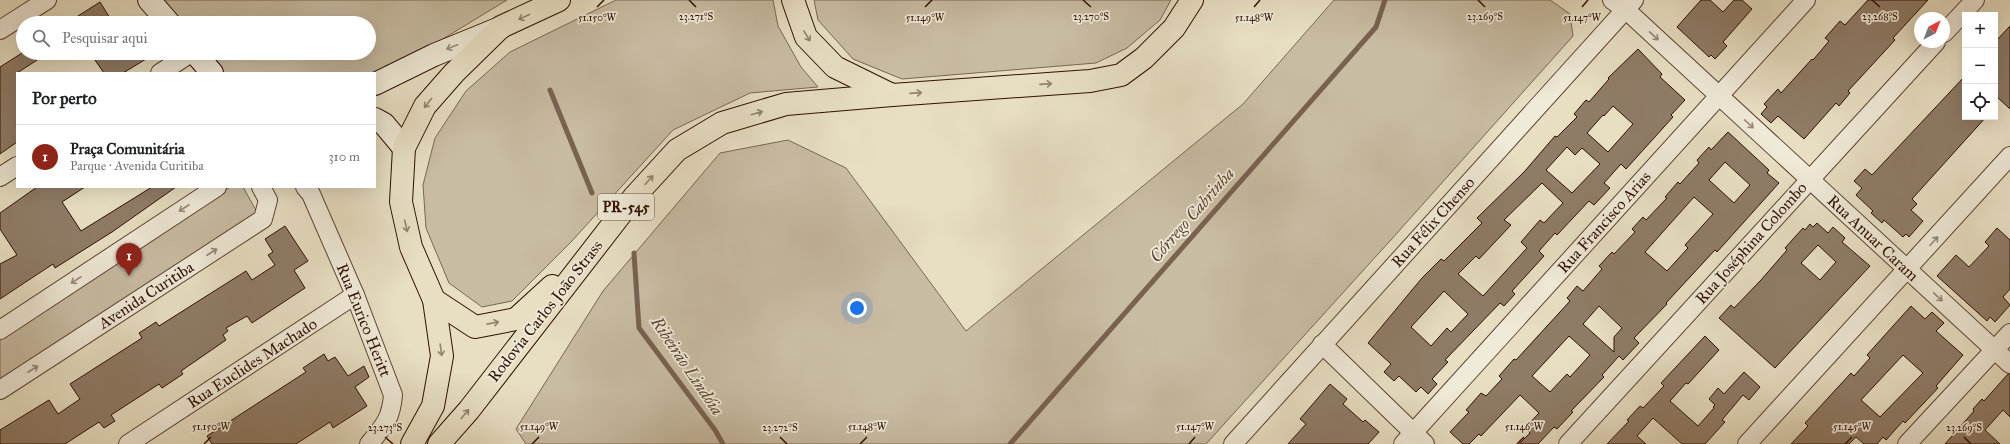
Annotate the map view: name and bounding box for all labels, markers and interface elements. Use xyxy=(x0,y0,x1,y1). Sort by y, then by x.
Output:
text: 23.271°S xyxy=(679,11,713,23)
text: 23.270°S xyxy=(1073,11,1109,23)
text: 23.269°S xyxy=(1467,11,1503,23)
text: 23.268°S xyxy=(1862,11,1898,23)
text: 51.150°W xyxy=(578,12,617,24)
text: 51.149°W xyxy=(906,12,945,24)
text: 51.148°W xyxy=(1235,12,1274,24)
text: 51.147°W xyxy=(1563,12,1602,24)
north arrow xyxy=(1914,12,1950,48)
map controls xyxy=(1962,12,1998,120)
button: + xyxy=(1962,12,1998,48)
one-way arrow xyxy=(518,14,530,21)
search box xyxy=(16,16,376,60)
icon: search xyxy=(30,27,52,49)
text: Pesquisar aqui xyxy=(62,29,148,47)
one-way arrow xyxy=(803,30,811,41)
one-way arrow xyxy=(1649,31,1659,40)
one-way arrow xyxy=(447,44,459,52)
button: − xyxy=(1962,48,1998,84)
one-way arrow xyxy=(1039,81,1052,88)
button: locate xyxy=(1962,84,1998,120)
text: Por perto xyxy=(32,88,97,109)
one-way arrow xyxy=(909,90,922,97)
one-way arrow xyxy=(424,97,433,108)
one-way arrow xyxy=(750,109,763,116)
one-way arrow xyxy=(1744,119,1755,128)
text: Praça Comunitária xyxy=(70,140,185,158)
text: 1 xyxy=(42,149,48,165)
text: 310 m xyxy=(328,149,360,165)
text: Parque · Avenida Curitiba xyxy=(70,158,204,174)
water label: Córrego Cabrinha xyxy=(1145,163,1239,267)
street label: Rua Francisco Arias xyxy=(1553,167,1655,277)
street label: Rua Félix Chenso xyxy=(1387,173,1479,271)
one-way arrow xyxy=(644,176,653,186)
street label: Rua Joséphina Colombo xyxy=(1691,178,1811,309)
street label: Rua Anuar Caram xyxy=(1823,191,1923,285)
road number: PR-545 xyxy=(598,194,654,220)
one-way arrow xyxy=(178,205,190,213)
one-way arrow xyxy=(402,219,410,232)
one-way arrow xyxy=(1929,235,1938,246)
street label: Rodovia Carlos João Strass xyxy=(484,236,607,386)
pin: 1 xyxy=(116,243,142,276)
one-way arrow xyxy=(206,248,217,256)
street label: Avenida Curitiba xyxy=(94,257,197,333)
street label: Rua Eurico Heritt xyxy=(333,261,396,380)
one-way arrow xyxy=(71,276,82,284)
one-way arrow xyxy=(1933,292,1943,302)
your location xyxy=(847,298,867,318)
water label: Ribeirão Lindóia xyxy=(646,312,728,419)
street label: Rua Euclides Machado xyxy=(183,314,321,412)
one-way arrow xyxy=(486,319,499,327)
one-way arrow xyxy=(437,343,445,356)
one-way arrow xyxy=(27,365,38,373)
one-way arrow xyxy=(460,409,469,420)
text: 51.150°W xyxy=(192,421,231,433)
text: 51.149°W xyxy=(520,421,559,433)
text: 51.148°W xyxy=(848,421,887,433)
text: 51.147°W xyxy=(1176,421,1215,433)
text: 51.146°W xyxy=(1505,421,1544,433)
text: 51.145°W xyxy=(1833,421,1871,433)
text: 23.273°S xyxy=(368,422,402,434)
text: 23.272°S xyxy=(762,422,798,434)
text: 23.269°S xyxy=(1946,422,1982,434)

